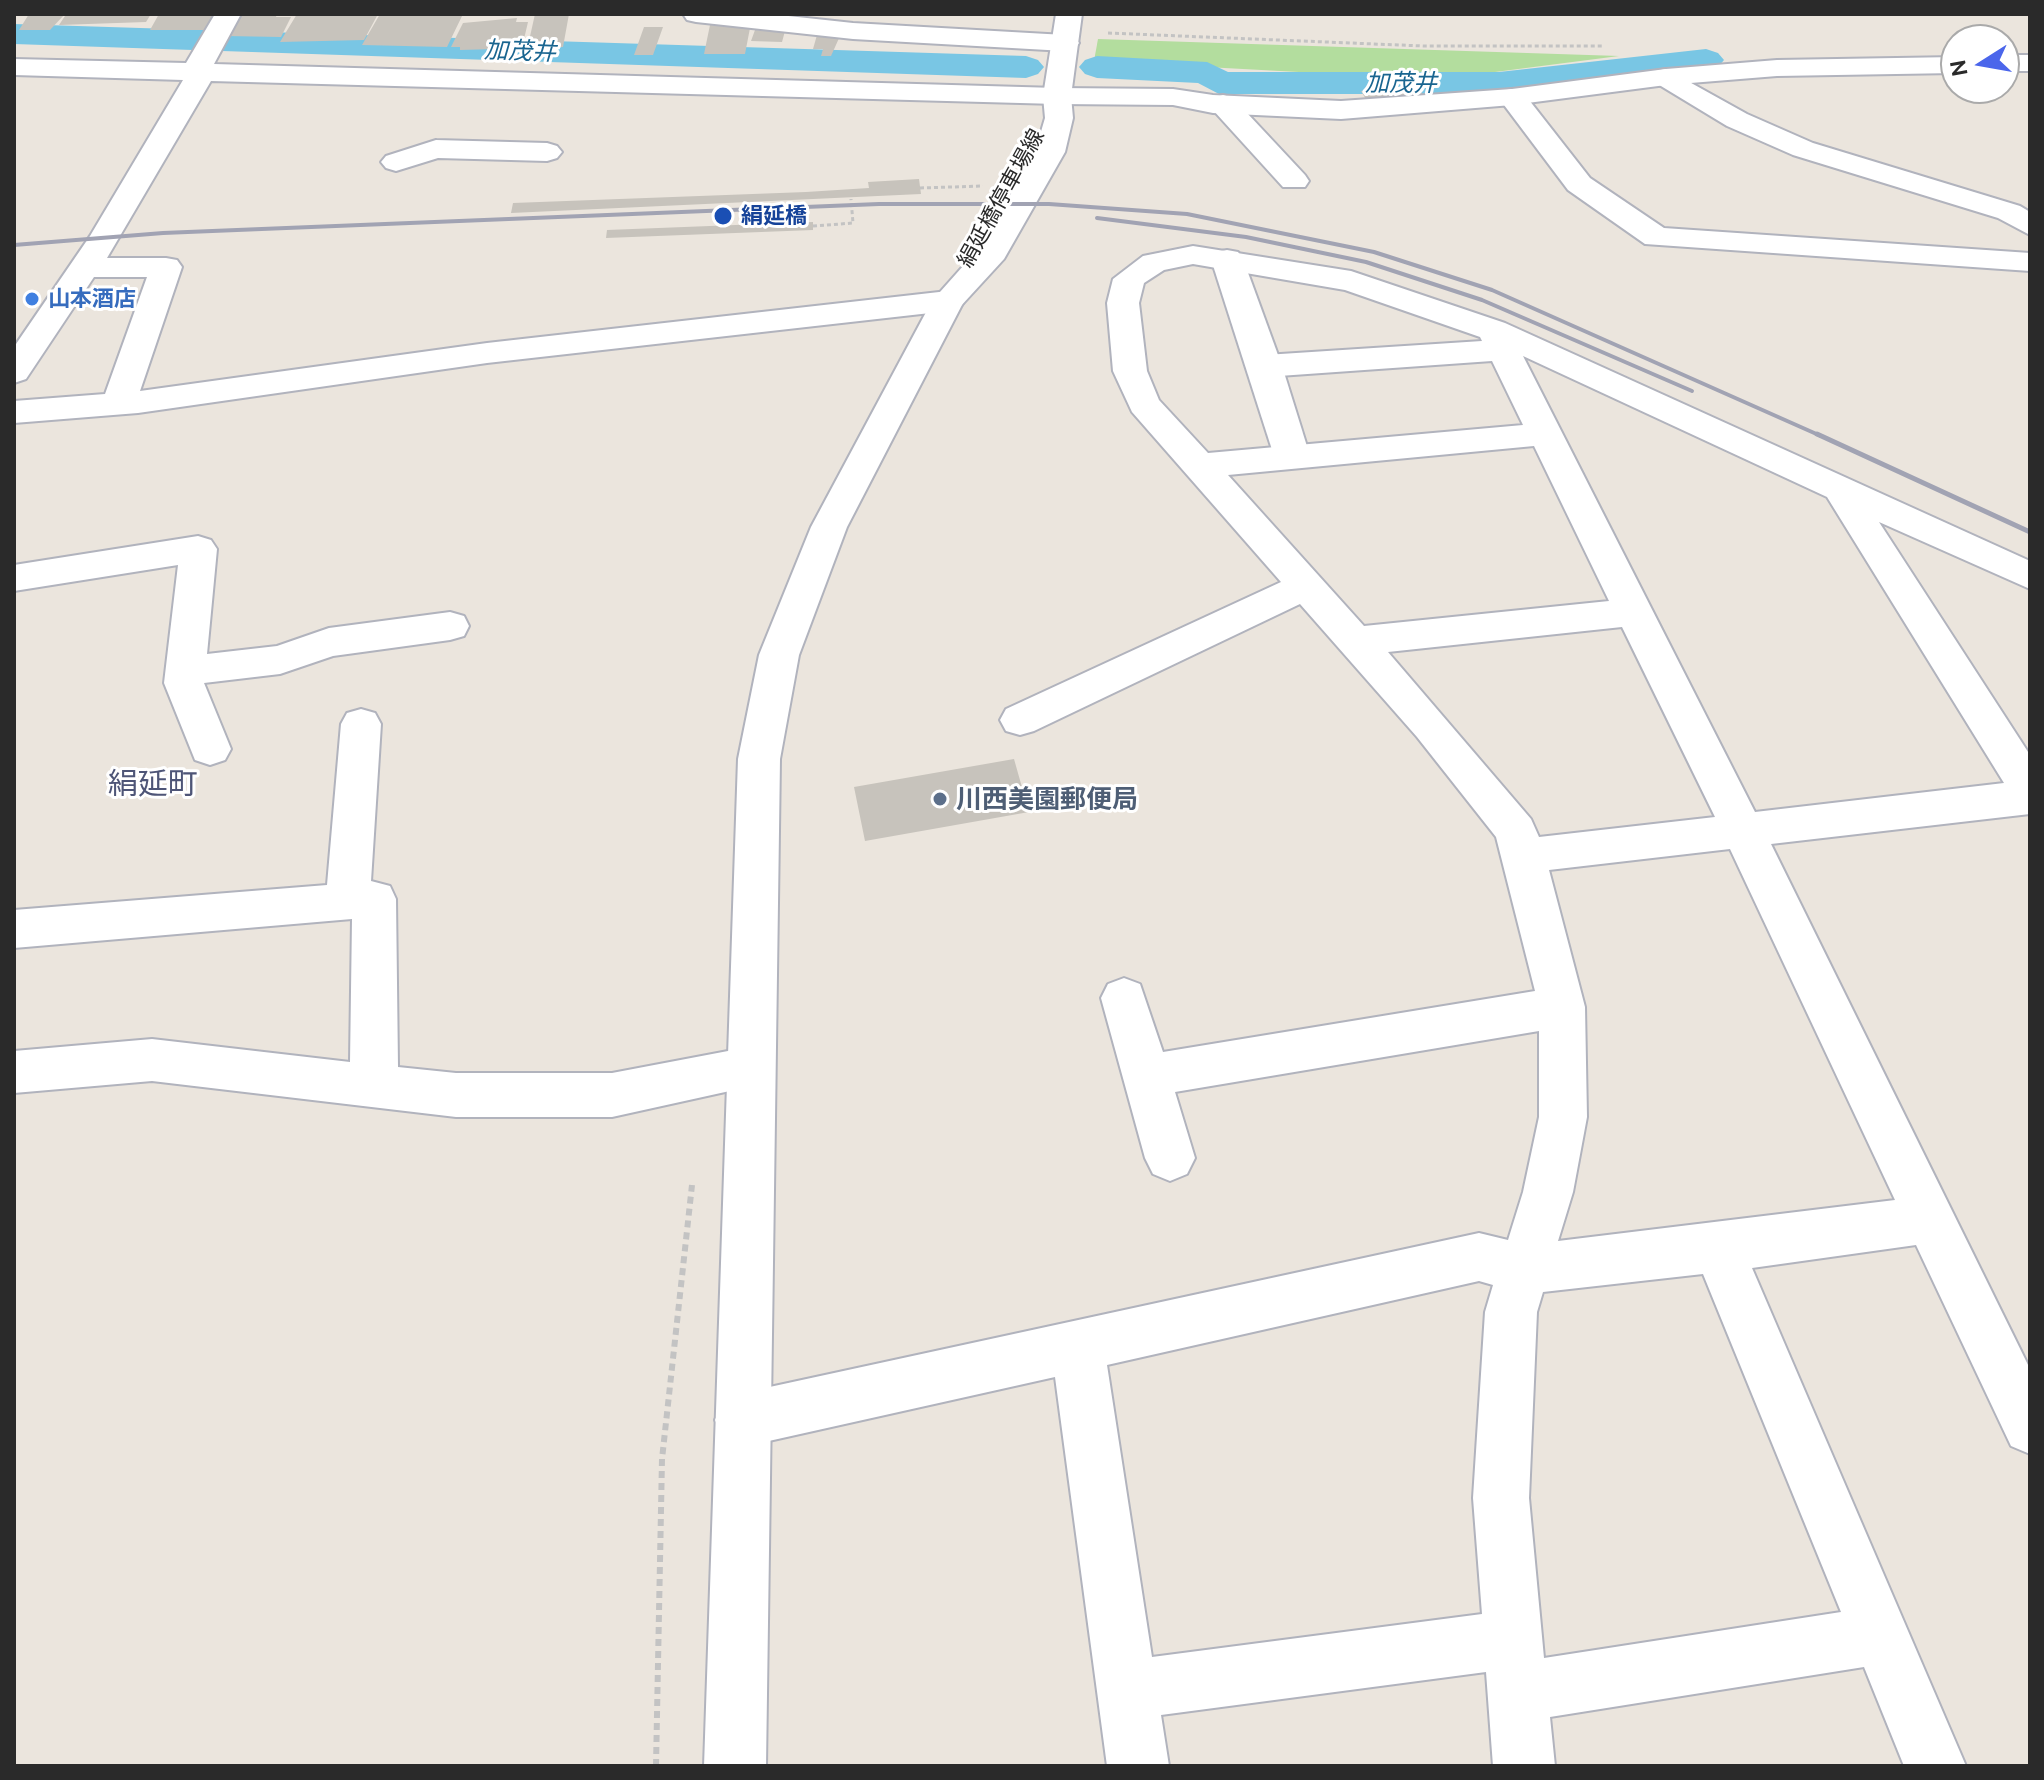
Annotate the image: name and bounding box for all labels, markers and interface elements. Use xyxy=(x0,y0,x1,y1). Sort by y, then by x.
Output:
north arrow xyxy=(1940,24,2020,104)
water label: 加茂井 xyxy=(484,35,556,67)
text: N xyxy=(1944,58,1972,79)
water label: 加茂井 xyxy=(1365,69,1437,97)
street label: 絹延橋停車場線 xyxy=(952,124,1050,272)
place label: 絹延橋 xyxy=(741,203,807,229)
marker: 絹延橋 xyxy=(712,205,734,227)
place label: 山本酒店 xyxy=(48,286,136,312)
marker: 山本酒店 xyxy=(23,290,41,308)
district label: 絹延町 xyxy=(108,766,198,802)
place label: 川西美園郵便局 xyxy=(956,783,1138,815)
marker: 川西美園郵便局 xyxy=(931,790,949,808)

